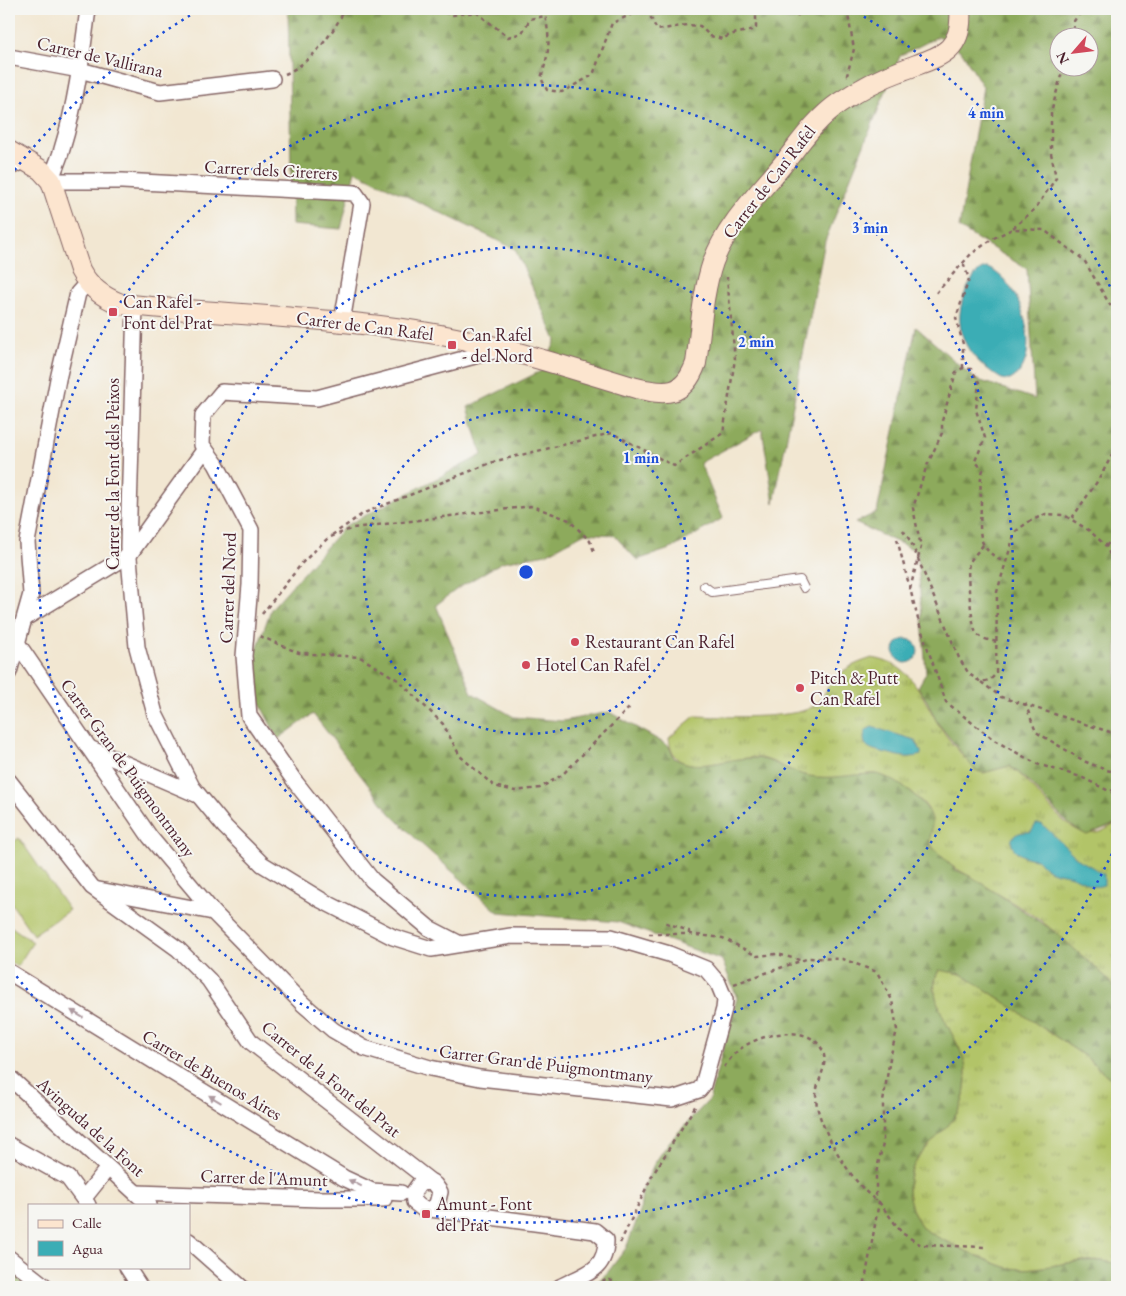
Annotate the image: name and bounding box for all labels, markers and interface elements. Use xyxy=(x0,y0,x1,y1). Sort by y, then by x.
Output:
north arrow xyxy=(1048,28,1098,78)
street label: Carrer de Vallirana xyxy=(35,31,166,82)
text: N xyxy=(1052,48,1073,67)
text: 4 min xyxy=(968,103,1005,122)
street label: Carrer de Can Rafel xyxy=(717,120,820,243)
street label: Carrer dels Cirerers xyxy=(204,155,339,184)
text: 3 min xyxy=(852,218,889,237)
place label: Can Rafel - Font del Prat xyxy=(123,290,213,334)
marker: Can Rafel - Font del Prat xyxy=(107,306,119,318)
street label: Carrer de Can Rafel xyxy=(295,306,435,345)
place label: Can Rafel - del Nord xyxy=(462,323,534,367)
text: 2 min xyxy=(738,332,775,351)
marker: Can Rafel - del Nord xyxy=(446,339,458,351)
street label: Carrer de la Font dels Peixos xyxy=(101,378,124,570)
text: 1 min xyxy=(623,448,660,467)
street label: Carrer del Nord xyxy=(214,531,241,644)
centre of rings xyxy=(517,563,535,581)
place label: Restaurant Can Rafel xyxy=(585,630,735,653)
marker: Restaurant Can Rafel xyxy=(569,636,581,648)
place label: Hotel Can Rafel xyxy=(536,653,650,676)
marker: Hotel Can Rafel xyxy=(520,659,532,671)
place label: Pitch & Putt Can Rafel xyxy=(810,666,898,710)
street label: Carrer Gran de Puigmontmany xyxy=(56,674,201,862)
marker: Pitch & Putt Can Rafel xyxy=(794,682,806,694)
one-way arrow xyxy=(70,1010,83,1019)
street label: Carrer de la Font del Prat xyxy=(257,1015,406,1142)
street label: Carrer de Buenos Aires xyxy=(138,1024,286,1125)
street label: Carrer Gran de Puigmontmany xyxy=(438,1039,654,1088)
street label: Avinguda de la Font xyxy=(32,1071,150,1181)
one-way arrow xyxy=(209,1094,222,1104)
street label: Carrer de l'Amunt xyxy=(200,1164,328,1191)
one-way arrow xyxy=(348,1179,362,1187)
place label: Amunt - Font del Prat xyxy=(435,1192,532,1236)
legend xyxy=(28,1204,190,1268)
marker: Amunt - Font del Prat xyxy=(420,1208,432,1220)
text: Calle xyxy=(72,1213,102,1232)
text: Agua xyxy=(71,1239,103,1258)

